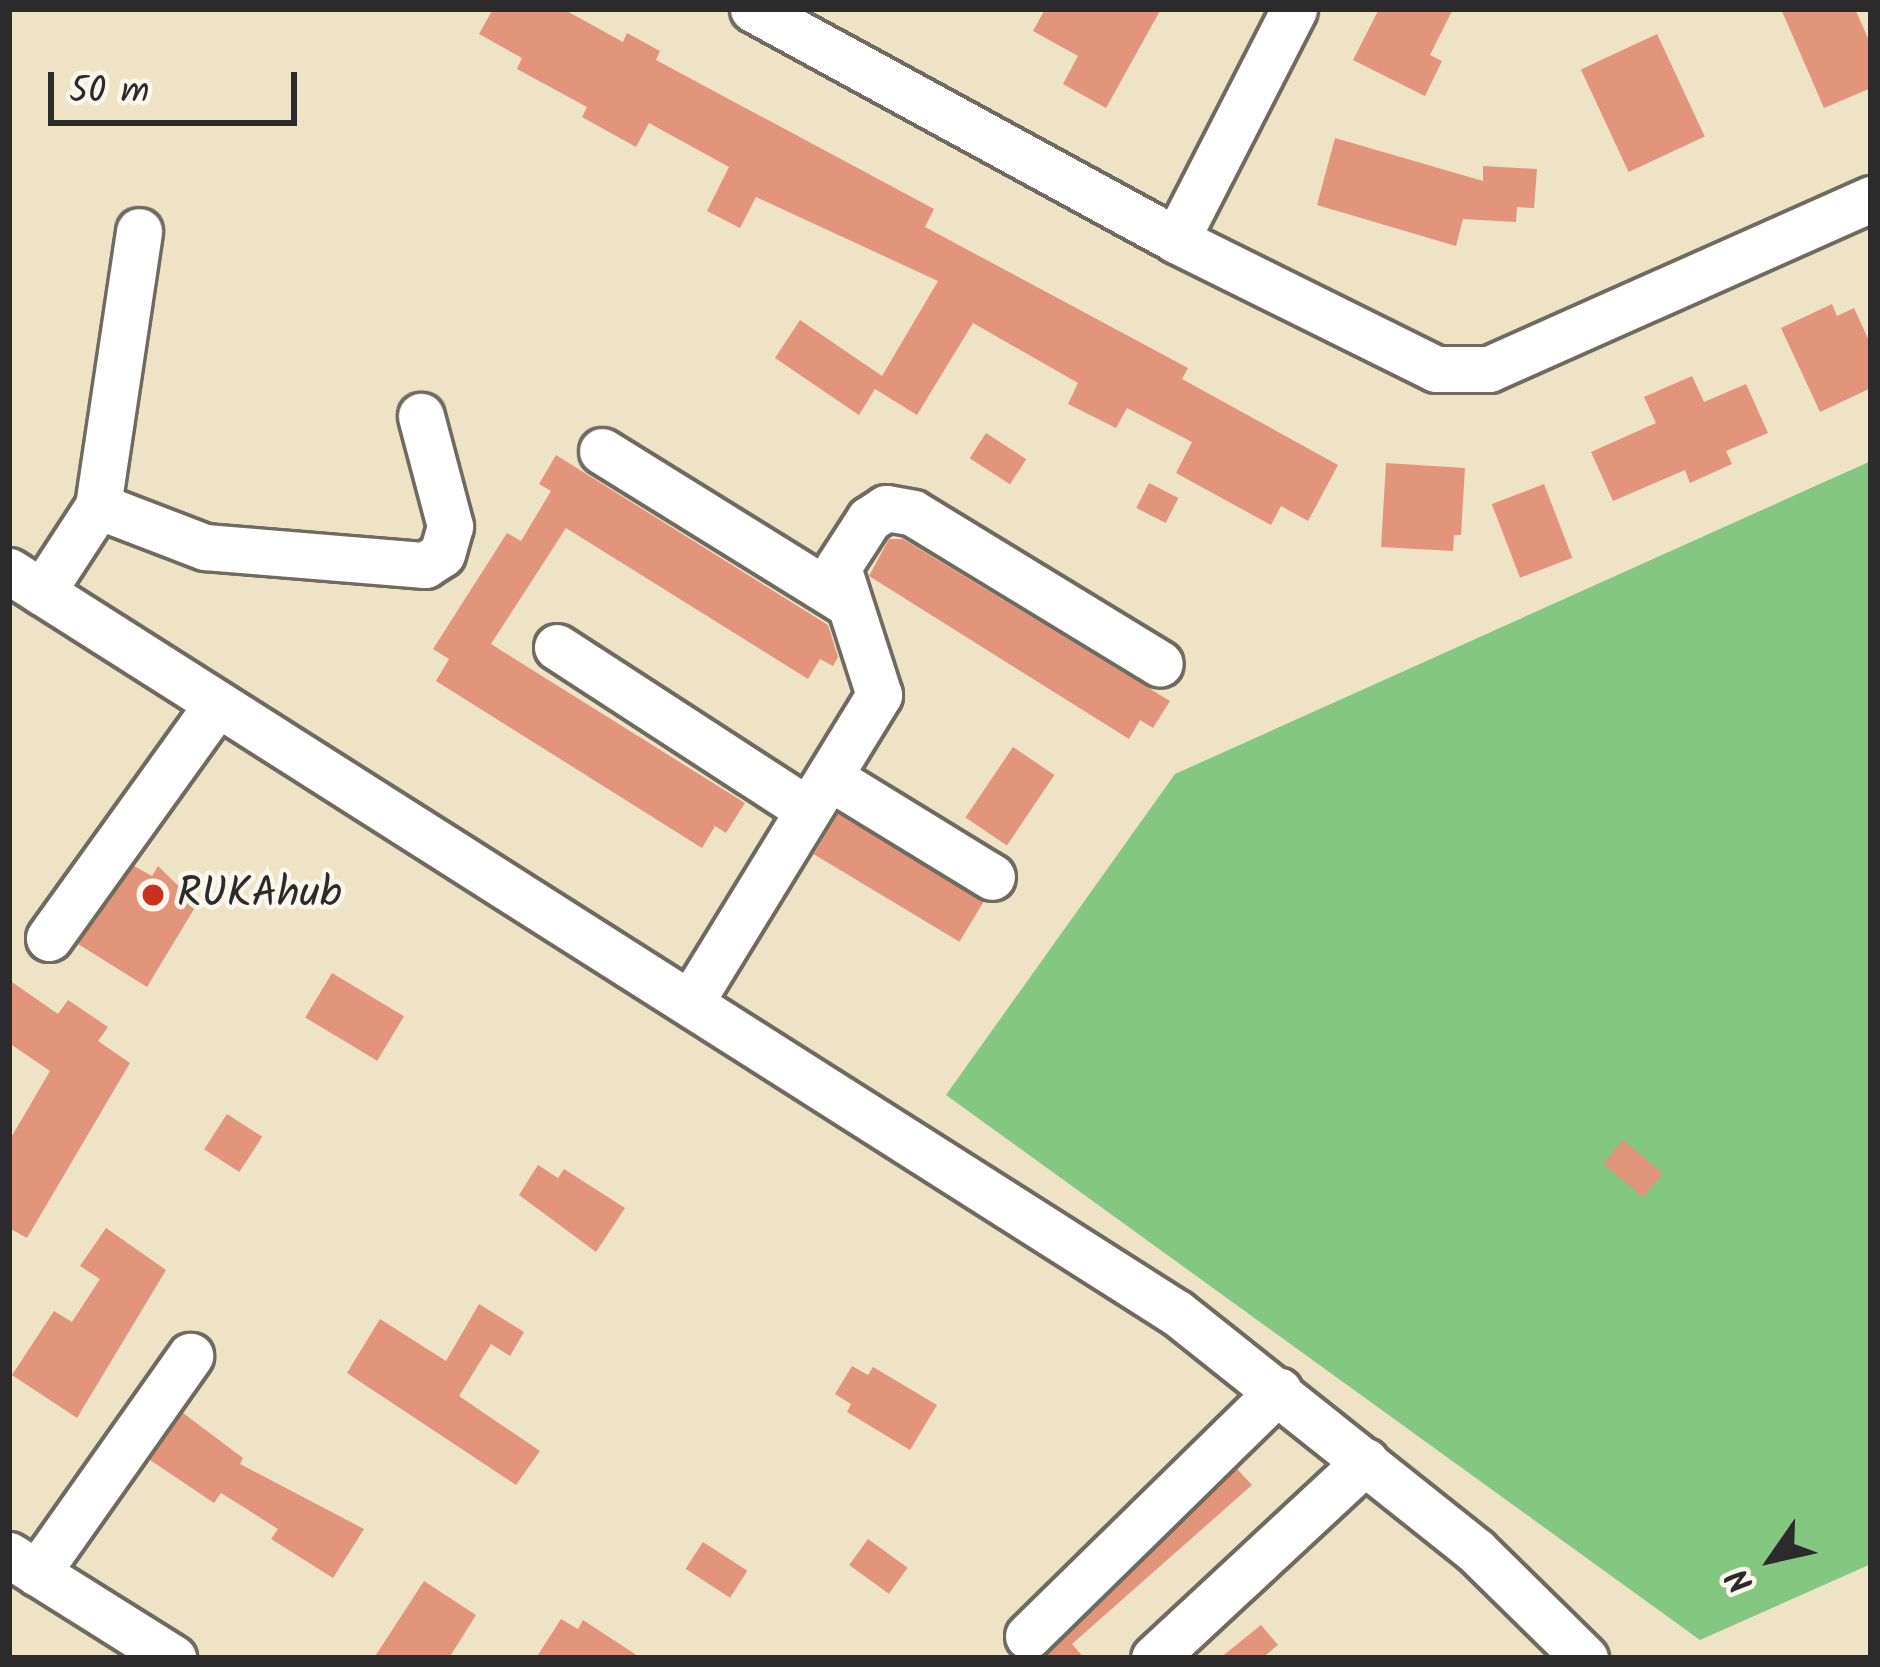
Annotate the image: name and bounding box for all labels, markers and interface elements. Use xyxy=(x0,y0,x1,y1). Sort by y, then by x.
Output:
scale bar xyxy=(54,48,303,122)
text: 50 m xyxy=(69,64,149,121)
place label: RUKAhub xyxy=(177,870,342,920)
marker: RUKAhub xyxy=(140,882,166,908)
north arrow xyxy=(1712,1499,1832,1619)
text: N xyxy=(1714,1556,1770,1603)

